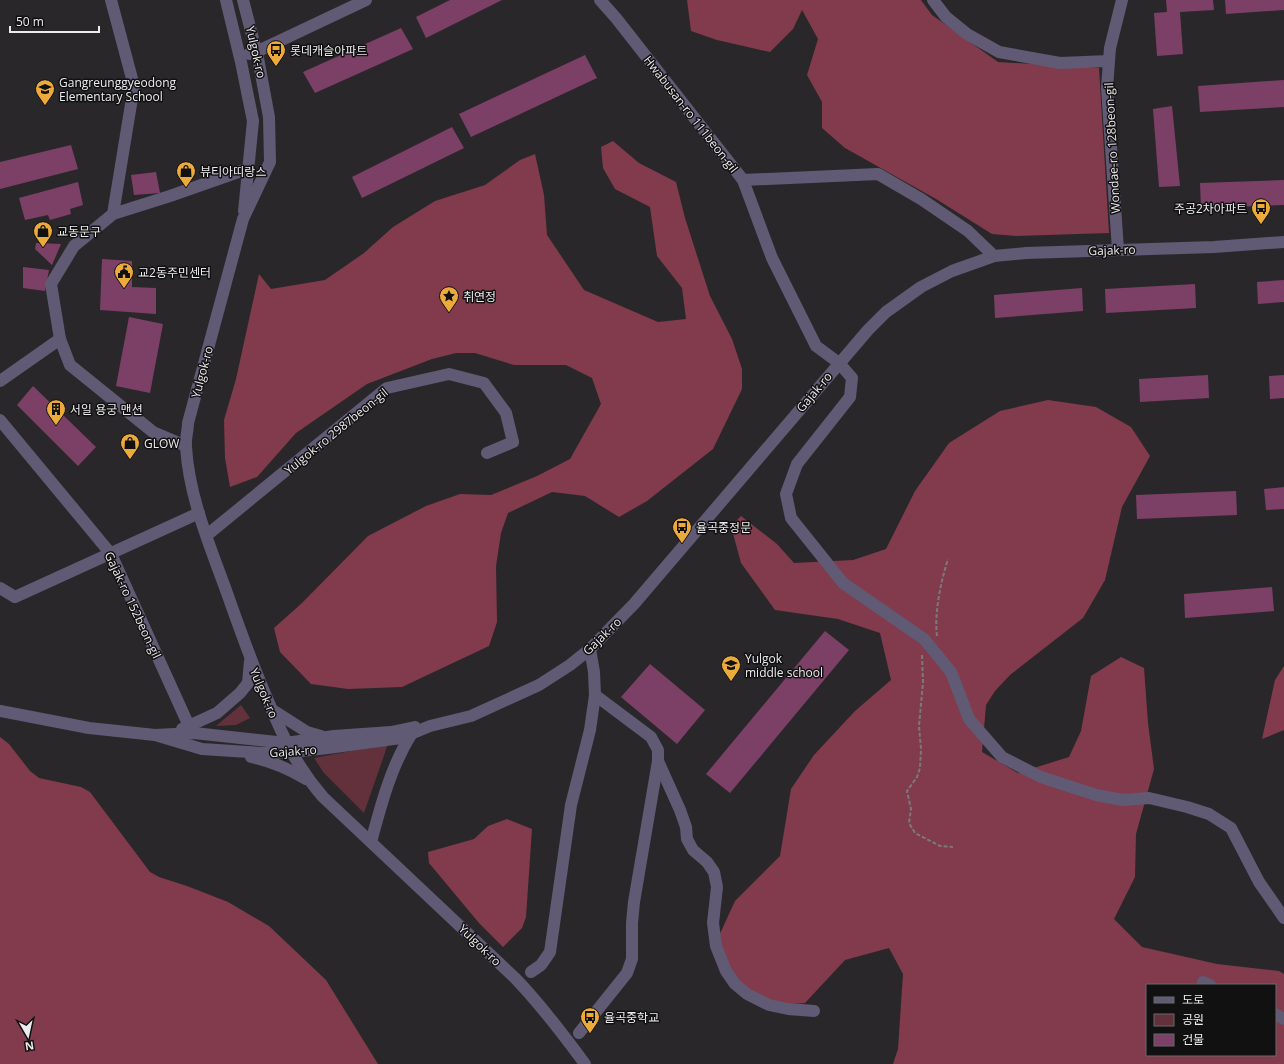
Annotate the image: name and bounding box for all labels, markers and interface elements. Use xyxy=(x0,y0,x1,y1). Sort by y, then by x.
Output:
scale bar xyxy=(10,8,99,34)
text: 50 m xyxy=(16,13,44,30)
street label: Yulgok-ro xyxy=(242,24,270,80)
bus stop icon: 롯데캐슬아파트 xyxy=(265,39,287,67)
place label: 롯데캐슬아파트 xyxy=(290,42,367,59)
street label: Hwabusan-ro 111beon-gil xyxy=(640,52,742,176)
place label: Gangreunggyeodong Elementary School xyxy=(59,74,177,105)
school or university icon: Gangreunggyeodong Elementary School xyxy=(34,78,56,106)
street label: Wondae-ro 128beon-gil xyxy=(1100,82,1124,214)
shop icon: 뷰티아띠랑스 xyxy=(175,160,197,188)
place label: 뷰티아띠랑스 xyxy=(200,163,266,180)
bus stop icon: 주공2차아파트 xyxy=(1250,197,1272,225)
place label: 주공2차아파트 xyxy=(1174,200,1247,217)
shop icon: 교동문구 xyxy=(32,220,54,248)
place label: 교동문구 xyxy=(57,223,101,240)
street label: Gajak-ro xyxy=(1088,241,1136,259)
public building icon: 교2동주민센터 xyxy=(113,261,135,289)
place label: 교2동주민센터 xyxy=(138,264,211,281)
place icon: 취연정 xyxy=(438,285,460,313)
place label: 취연정 xyxy=(463,288,496,305)
street label: Yulgok-ro xyxy=(187,344,217,400)
street label: Gajak-ro xyxy=(792,368,836,416)
street label: Yulgok-ro 2987beon-gil xyxy=(281,384,391,478)
building icon: 서일 용궁 맨션 xyxy=(45,398,67,426)
place label: 서일 용궁 맨션 xyxy=(70,401,142,418)
shop icon: GLOW xyxy=(119,432,141,460)
place label: GLOW xyxy=(144,435,179,452)
bus stop icon: 율곡중정문 xyxy=(671,516,693,544)
place label: 율곡중정문 xyxy=(696,519,751,536)
street label: Gajak-ro 152beon-gil xyxy=(101,549,165,661)
street label: Gajak-ro xyxy=(579,613,625,659)
place label: Yulgok middle school xyxy=(745,650,823,681)
school or university icon: Yulgok middle school xyxy=(720,654,742,682)
street label: Yulgok-ro xyxy=(246,665,282,721)
street label: Gajak-ro xyxy=(269,741,317,761)
street label: Yulgok-ro xyxy=(455,920,505,970)
legend xyxy=(1146,984,1276,1056)
text: 도로 xyxy=(1182,991,1204,1008)
bus stop icon: 율곡중학교 xyxy=(579,1006,601,1034)
place label: 율곡중학교 xyxy=(604,1009,659,1026)
text: 공원 xyxy=(1182,1011,1204,1028)
north arrow xyxy=(8,1016,48,1056)
text: 건물 xyxy=(1182,1031,1204,1048)
text: N xyxy=(24,1038,35,1054)

